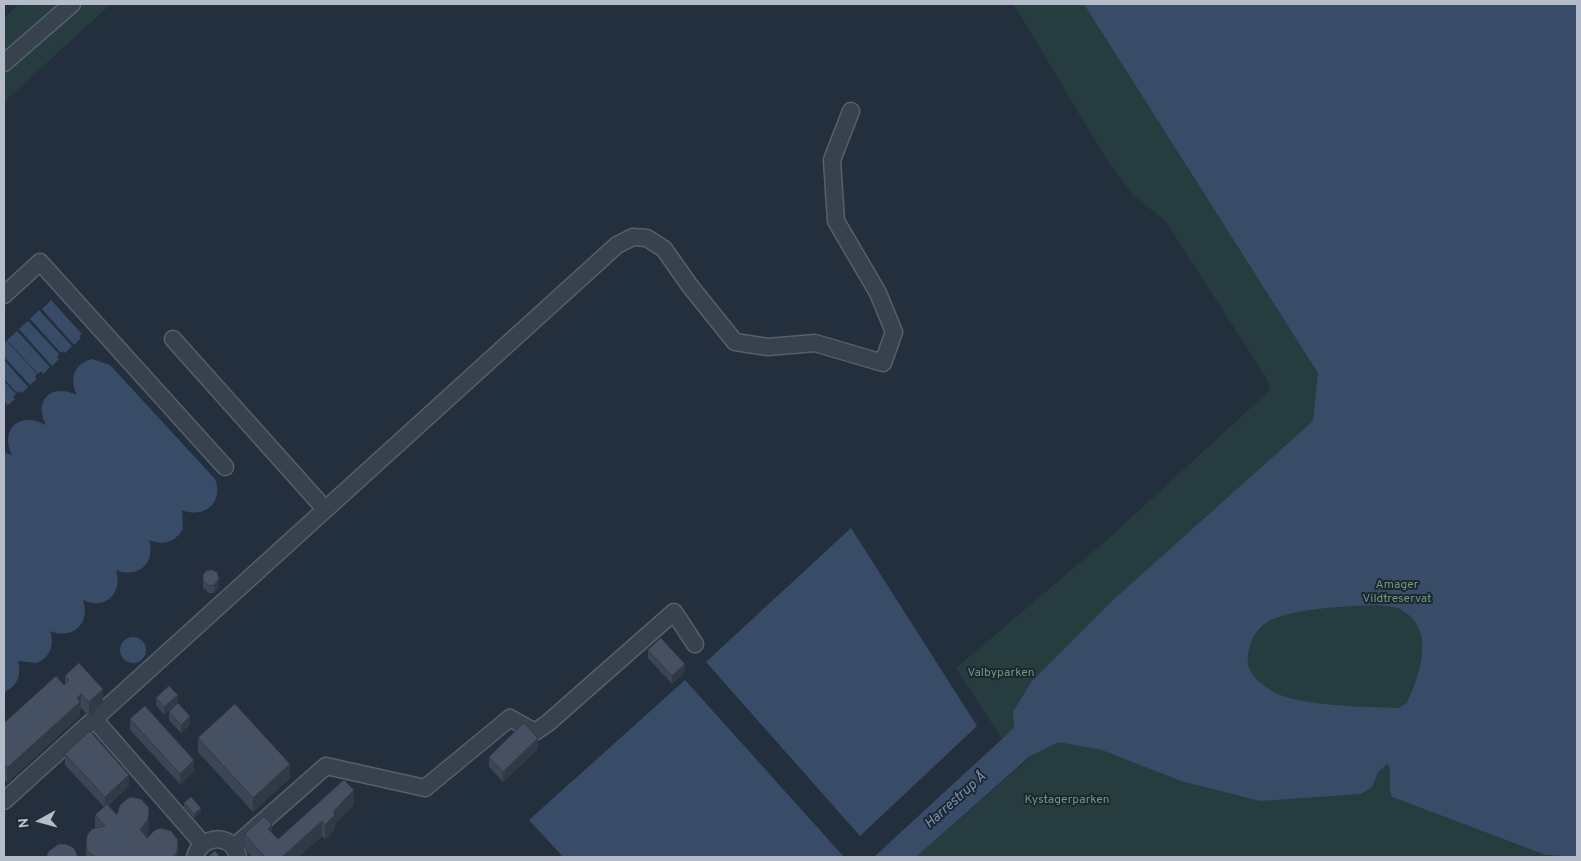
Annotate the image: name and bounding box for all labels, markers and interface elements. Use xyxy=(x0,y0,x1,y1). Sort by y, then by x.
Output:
park label: Amager Vildtreservat xyxy=(1363,579,1431,607)
park label: Valbyparken xyxy=(968,667,1034,681)
water label: Harrestrup Å xyxy=(922,769,990,833)
park label: Kystagerparken xyxy=(1024,794,1110,808)
north arrow xyxy=(15,796,65,846)
text: N xyxy=(16,817,34,829)

